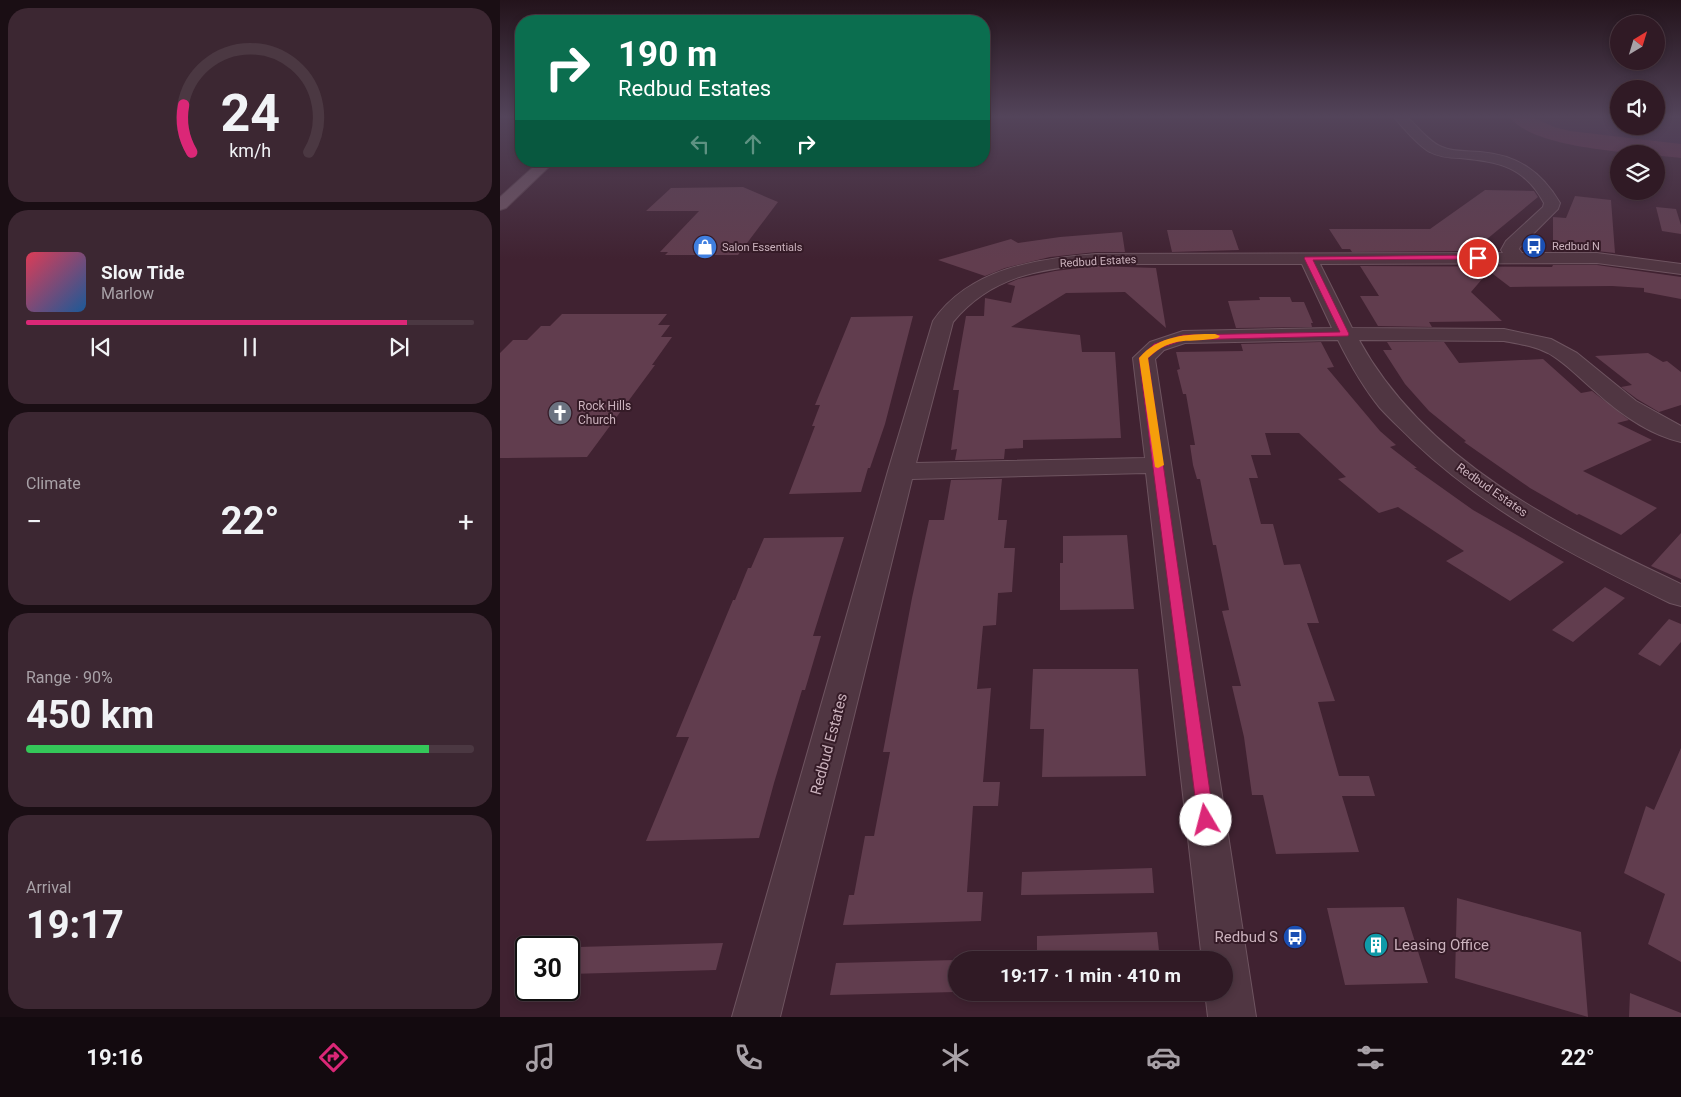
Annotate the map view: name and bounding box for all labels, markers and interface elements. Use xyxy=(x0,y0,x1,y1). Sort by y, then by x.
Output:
north arrow xyxy=(1610,15,1665,70)
map controls xyxy=(1610,15,1665,200)
text: 190 m xyxy=(618,34,717,75)
icon: right xyxy=(535,35,600,100)
text: Redbud Estates xyxy=(618,76,771,101)
button: sound xyxy=(1610,80,1665,135)
text: 24 xyxy=(220,83,280,144)
icon: left xyxy=(686,130,714,158)
icon: ahead xyxy=(739,130,767,158)
icon: right xyxy=(792,130,820,158)
text: km/h xyxy=(229,140,271,161)
button: layers xyxy=(1610,145,1665,200)
bus stop icon: Redbud N xyxy=(1521,233,1547,259)
shop icon: Salon Essentials xyxy=(692,234,718,260)
pin xyxy=(1457,237,1499,279)
place label: Redbud N xyxy=(1552,240,1600,253)
place label: Salon Essentials xyxy=(722,241,803,254)
icon: arrive xyxy=(1464,244,1492,272)
street label: Redbud Estates xyxy=(1059,253,1137,270)
text: Slow Tide xyxy=(101,261,184,284)
text: Marlow xyxy=(101,284,154,303)
icon: previous xyxy=(87,333,115,361)
icon: pause xyxy=(236,333,264,361)
icon: next xyxy=(385,333,413,361)
place label: Rock Hills Church xyxy=(578,399,631,427)
church icon: Rock Hills Church xyxy=(547,400,573,426)
street label: Redbud Estates xyxy=(1454,460,1530,520)
text: Climate xyxy=(26,474,81,493)
text: 22° xyxy=(221,499,279,543)
text: − xyxy=(26,505,42,538)
text: + xyxy=(458,505,474,538)
text: Range · 90% xyxy=(26,668,113,687)
street label: Redbud Estates xyxy=(807,691,851,797)
text: 450 km xyxy=(26,693,154,737)
position arrow xyxy=(1179,793,1231,845)
text: Arrival xyxy=(26,878,71,897)
text: 19:17 xyxy=(26,903,124,947)
bus stop icon: Redbud S xyxy=(1282,924,1308,950)
place label: Redbud S xyxy=(1215,928,1278,946)
building icon: Leasing Office xyxy=(1363,932,1389,958)
speed limit sign: 30 xyxy=(515,936,580,1001)
place label: Leasing Office xyxy=(1394,936,1489,954)
text: 19:17 · 1 min · 410 m xyxy=(1000,964,1181,987)
icon: directions xyxy=(316,1040,351,1075)
icon: music xyxy=(523,1040,558,1075)
icon: phone xyxy=(731,1040,766,1075)
icon: climate xyxy=(938,1040,973,1075)
icon: car xyxy=(1146,1040,1181,1075)
icon: filters xyxy=(1353,1040,1388,1075)
text: 19:16 xyxy=(86,1045,143,1070)
text: 22° xyxy=(1561,1045,1595,1070)

